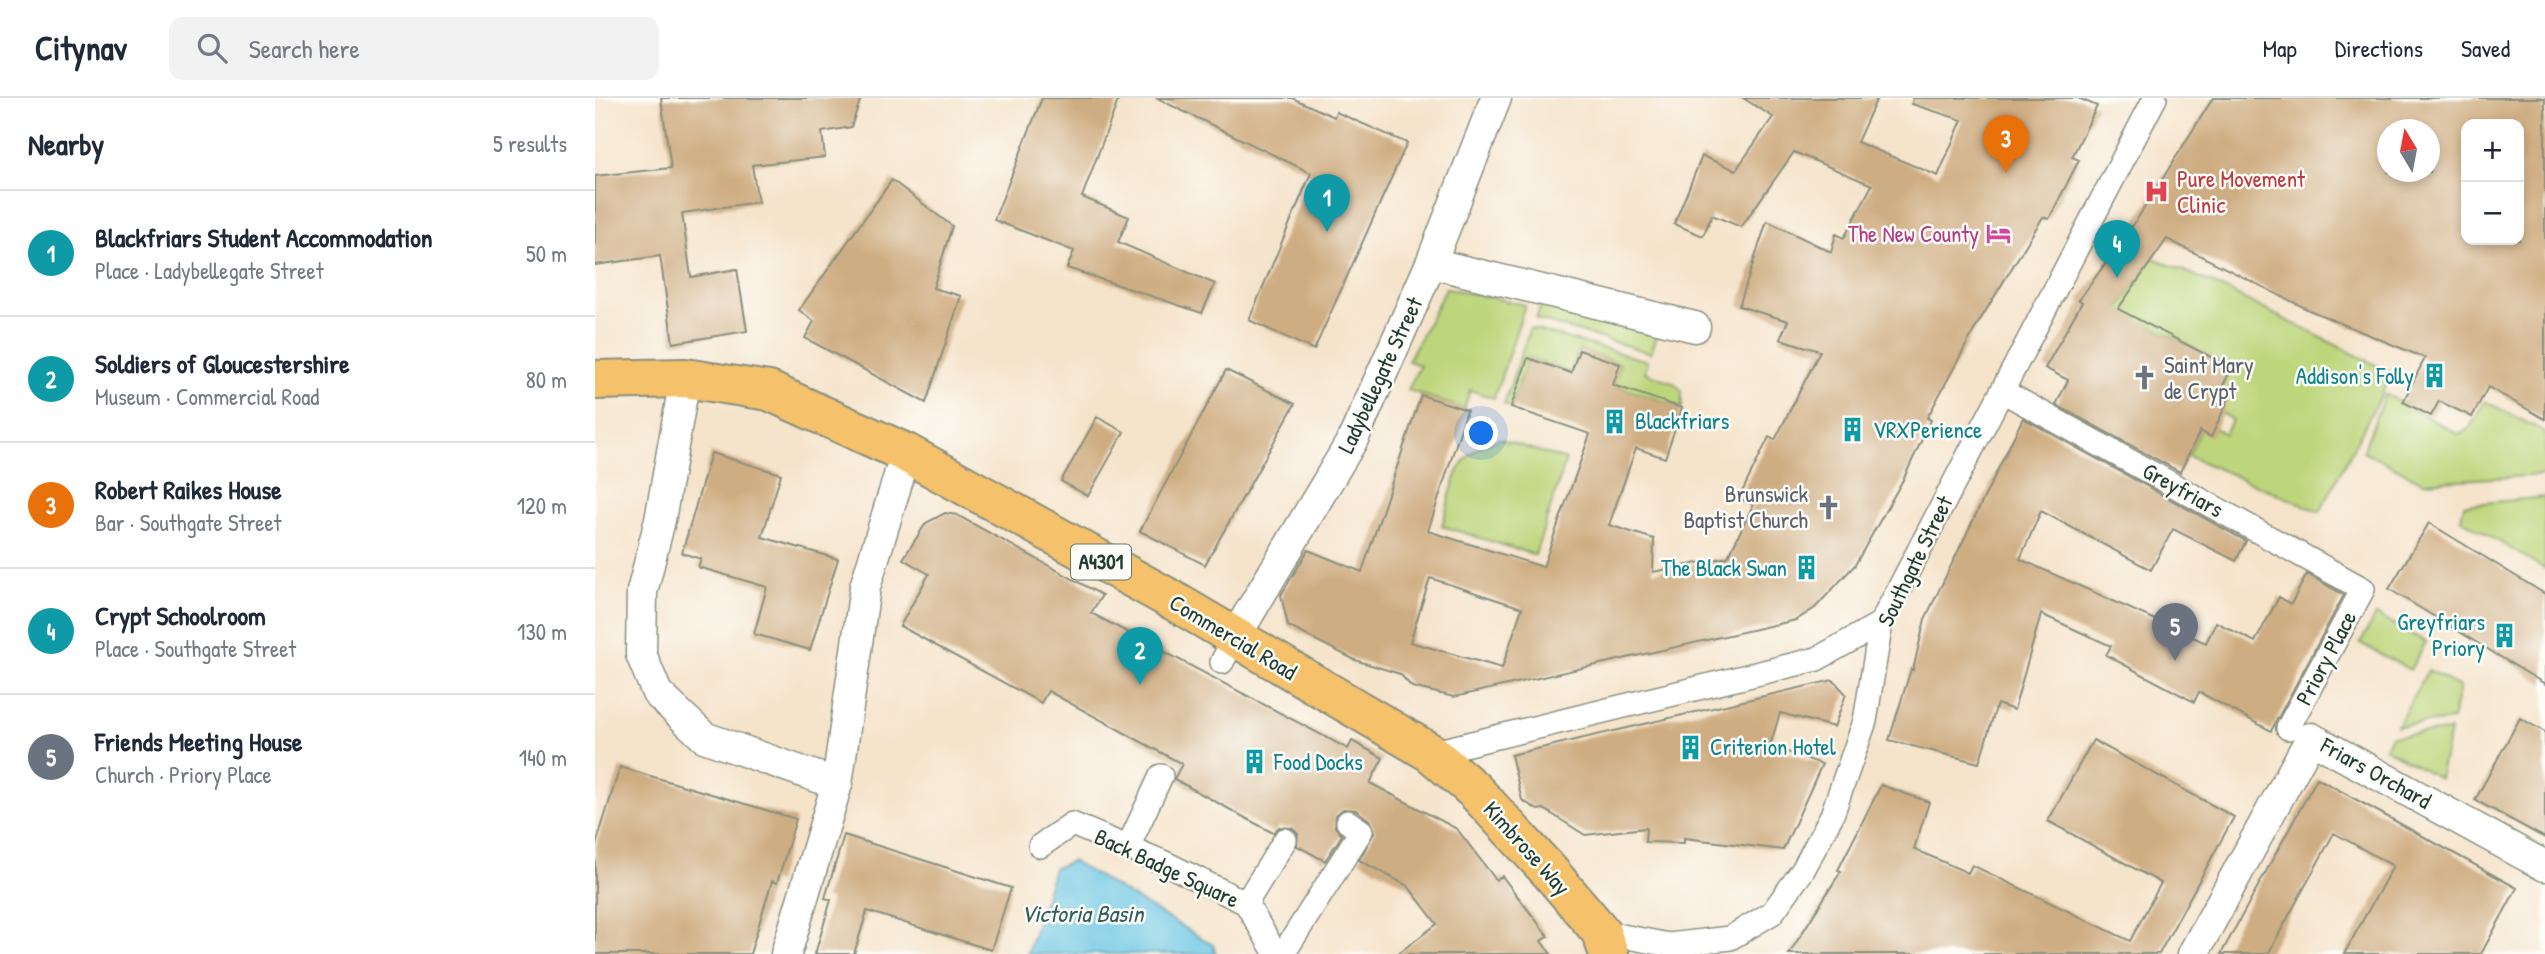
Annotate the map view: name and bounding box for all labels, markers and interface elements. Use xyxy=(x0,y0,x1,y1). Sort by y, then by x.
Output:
search box xyxy=(169,17,659,80)
text: Citynav xyxy=(35,26,127,70)
icon: search xyxy=(193,29,231,67)
text: Search here xyxy=(249,31,360,66)
text: Map xyxy=(2263,32,2297,64)
text: Directions xyxy=(2335,32,2423,64)
text: Saved xyxy=(2461,32,2510,64)
pin: 3 xyxy=(1983,115,2029,173)
north arrow xyxy=(2377,119,2440,182)
map controls xyxy=(2461,119,2524,245)
button: + xyxy=(2461,119,2524,182)
text: Nearby xyxy=(28,124,104,164)
text: 5 results xyxy=(493,128,567,159)
place label: Pure Movement Clinic xyxy=(2177,163,2306,220)
pin: 1 xyxy=(1304,174,1350,232)
hospital icon: Pure Movement Clinic xyxy=(2143,178,2171,206)
button: − xyxy=(2461,182,2524,245)
place label: The New County xyxy=(1848,218,1979,249)
text: Blackfriars Student Accommodation xyxy=(95,220,432,255)
hotel icon: The New County xyxy=(1985,220,2013,248)
pin: 4 xyxy=(2094,220,2140,278)
text: 1 xyxy=(47,238,55,269)
text: 50 m xyxy=(526,238,567,269)
text: Place · Ladybellegate Street xyxy=(95,255,324,286)
street label: Ladybellegate Street xyxy=(1330,291,1430,458)
text: Soldiers of Gloucestershire xyxy=(95,346,350,381)
place label: Saint Mary de Crypt xyxy=(2164,349,2254,406)
place label: Addison's Folly xyxy=(2296,360,2414,391)
building icon: Addison's Folly xyxy=(2420,362,2448,390)
text: 2 xyxy=(46,364,56,395)
text: 80 m xyxy=(526,364,567,395)
church icon: Saint Mary de Crypt xyxy=(2130,364,2158,392)
text: Museum · Commercial Road xyxy=(95,381,319,412)
place label: Blackfriars xyxy=(1635,405,1729,436)
building icon: Blackfriars xyxy=(1601,407,1629,435)
place label: VRXPerience xyxy=(1873,414,1982,445)
your location xyxy=(1464,416,1498,450)
building icon: VRXPerience xyxy=(1839,416,1867,444)
street label: Greyfriars xyxy=(2137,455,2229,524)
text: Robert Raikes House xyxy=(95,472,282,507)
place label: Brunswick Baptist Church xyxy=(1683,478,1808,535)
street label: Southgate Street xyxy=(1870,489,1960,631)
text: 3 xyxy=(46,490,56,521)
text: 120 m xyxy=(517,490,567,521)
church icon: Brunswick Baptist Church xyxy=(1814,493,1842,521)
text: Bar · Southgate Street xyxy=(95,507,281,538)
road number: A4301 xyxy=(1071,545,1131,580)
place label: The Black Swan xyxy=(1661,552,1787,583)
building icon: The Black Swan xyxy=(1793,554,1821,582)
street label: Commercial Road xyxy=(1164,586,1303,687)
text: Crypt Schoolroom xyxy=(95,598,266,633)
pin: 5 xyxy=(2152,603,2198,661)
street label: Priory Place xyxy=(2288,605,2363,710)
place label: Greyfriars Priory xyxy=(2397,606,2485,663)
text: 4 xyxy=(47,616,55,647)
text: 130 m xyxy=(517,616,567,647)
building icon: Greyfriars Priory xyxy=(2491,621,2519,649)
pin: 2 xyxy=(1117,627,1163,685)
text: Place · Southgate Street xyxy=(95,633,296,664)
text: Friends Meeting House xyxy=(95,724,302,759)
street label: Friars Orchard xyxy=(2315,729,2437,816)
place label: Criterion Hotel xyxy=(1710,731,1837,762)
building icon: Criterion Hotel xyxy=(1676,733,1704,761)
text: 5 xyxy=(46,742,56,773)
text: 140 m xyxy=(519,742,567,773)
place label: Food Docks xyxy=(1273,746,1363,777)
building icon: Food Docks xyxy=(1240,748,1268,776)
text: Church · Priory Place xyxy=(95,759,272,790)
street label: Kimbrose Way xyxy=(1477,794,1578,902)
street label: Back Badge Square xyxy=(1090,820,1245,915)
water label: Victoria Basin xyxy=(1021,897,1145,929)

